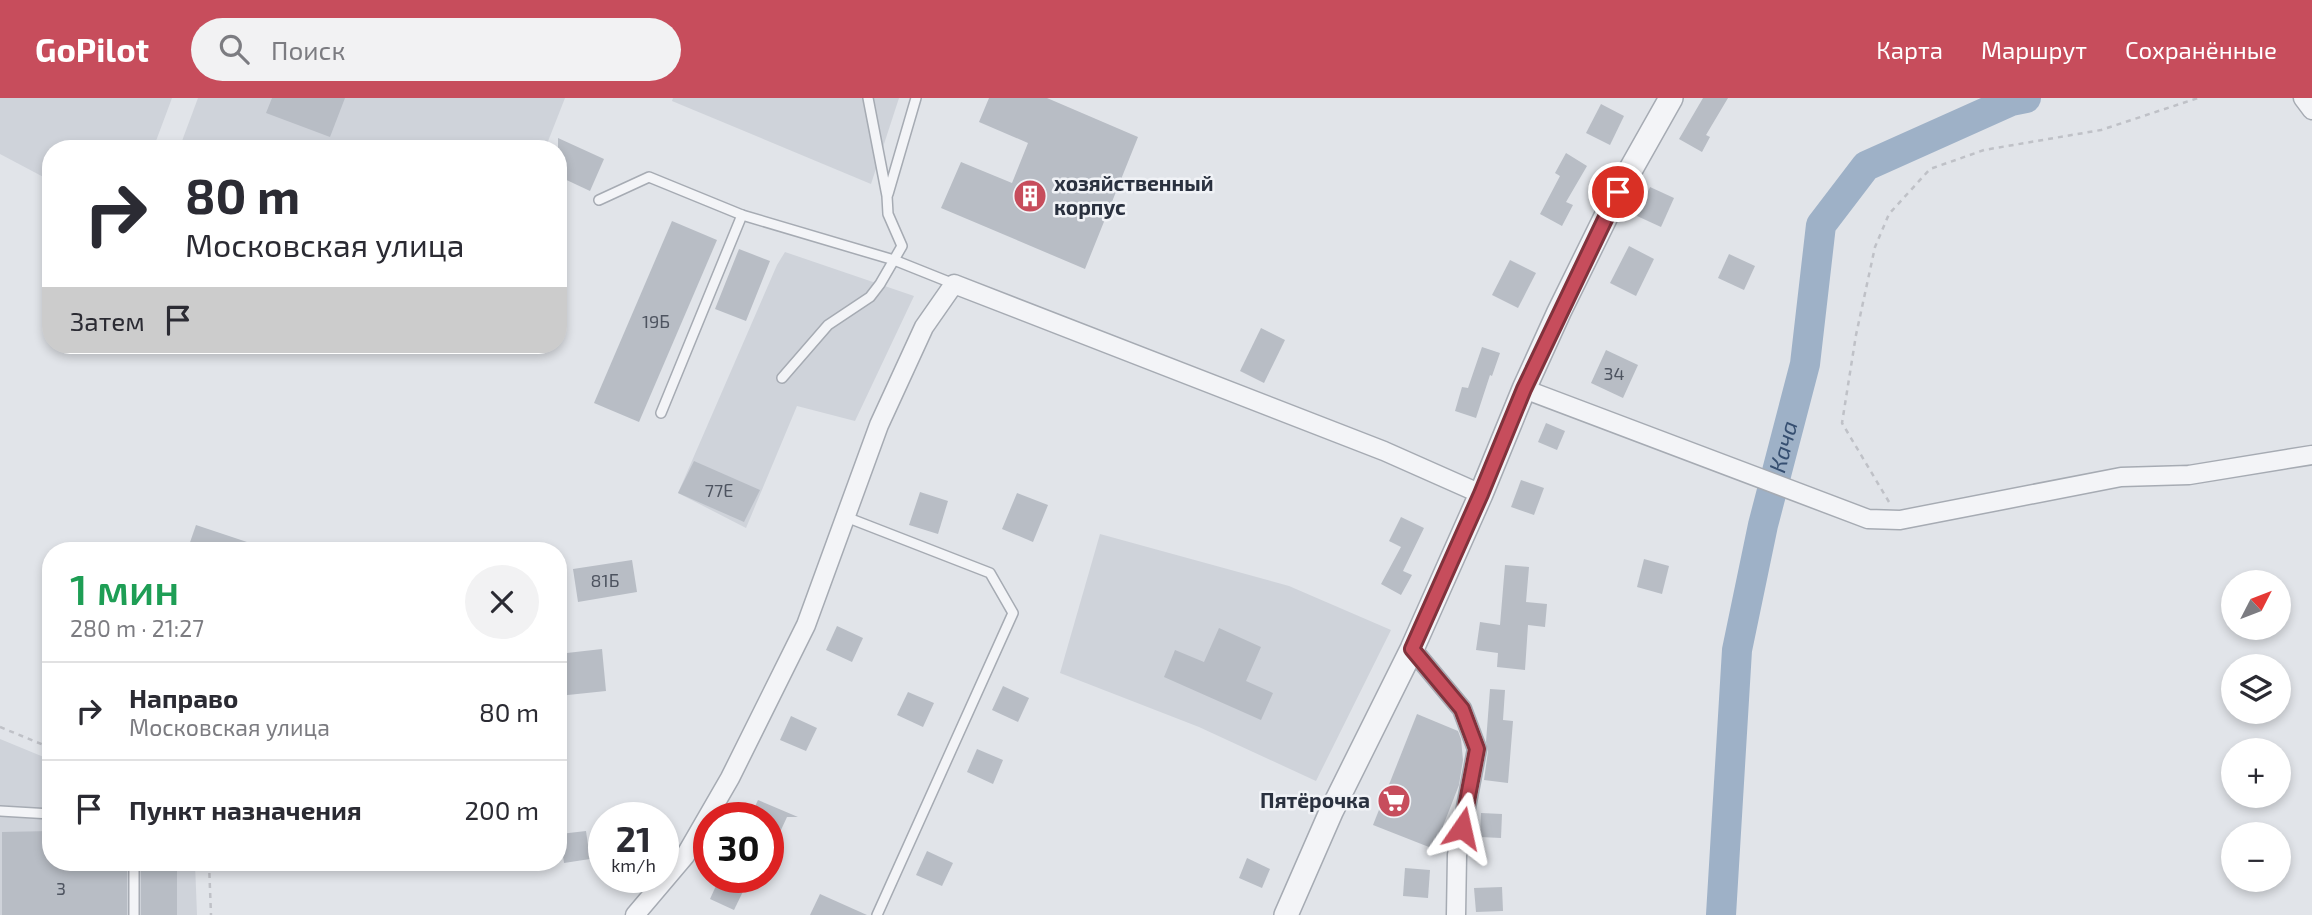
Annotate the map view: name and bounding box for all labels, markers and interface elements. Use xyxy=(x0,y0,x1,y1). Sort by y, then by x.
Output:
search box xyxy=(191,18,681,81)
text: GoPilot xyxy=(35,29,149,69)
icon: search xyxy=(215,30,253,68)
text: Поиск xyxy=(271,34,345,65)
text: Карта xyxy=(1876,35,1943,64)
text: Маршрут xyxy=(1981,35,2087,64)
text: Сохранённые xyxy=(2125,35,2277,64)
pin xyxy=(1588,162,1648,222)
text: 80 m xyxy=(185,165,300,224)
icon: right xyxy=(70,168,161,259)
place label: хозяйственный корпус xyxy=(1054,170,1214,219)
icon: arrive xyxy=(1599,173,1637,211)
building icon: хозяйственный корпус xyxy=(1011,177,1049,215)
text: Московская улица xyxy=(185,225,465,263)
icon: arrive xyxy=(159,301,197,339)
text: Затем xyxy=(70,305,145,336)
house number: 19Б xyxy=(642,310,670,332)
house number: 34 xyxy=(1603,362,1625,384)
water label: Кача xyxy=(1762,418,1803,475)
house number: 77Е xyxy=(705,479,733,501)
text: 1 мин xyxy=(70,563,179,613)
button: close xyxy=(465,565,539,639)
house number: 81Б xyxy=(591,569,619,591)
north arrow xyxy=(2221,570,2291,640)
map controls xyxy=(2221,570,2291,892)
text: 280 m · 21:27 xyxy=(70,614,204,642)
button: layers xyxy=(2221,654,2291,724)
text: Направо xyxy=(129,682,238,713)
icon: right xyxy=(70,692,108,730)
text: 80 m xyxy=(479,696,539,727)
text: Московская улица xyxy=(129,713,330,741)
button: + xyxy=(2221,738,2291,808)
supermarket icon: Пятёрочка xyxy=(1375,782,1413,820)
place label: Пятёрочка xyxy=(1260,787,1370,812)
icon: arrive xyxy=(70,790,108,828)
position arrow xyxy=(1425,791,1499,865)
text: Пункт назначения xyxy=(129,794,362,825)
text: 200 m xyxy=(464,794,539,825)
speed limit sign: 30 xyxy=(693,802,784,893)
text: 21 xyxy=(616,817,651,859)
button: − xyxy=(2221,822,2291,892)
text: km/h xyxy=(611,854,656,876)
house number: 3 xyxy=(56,877,66,899)

